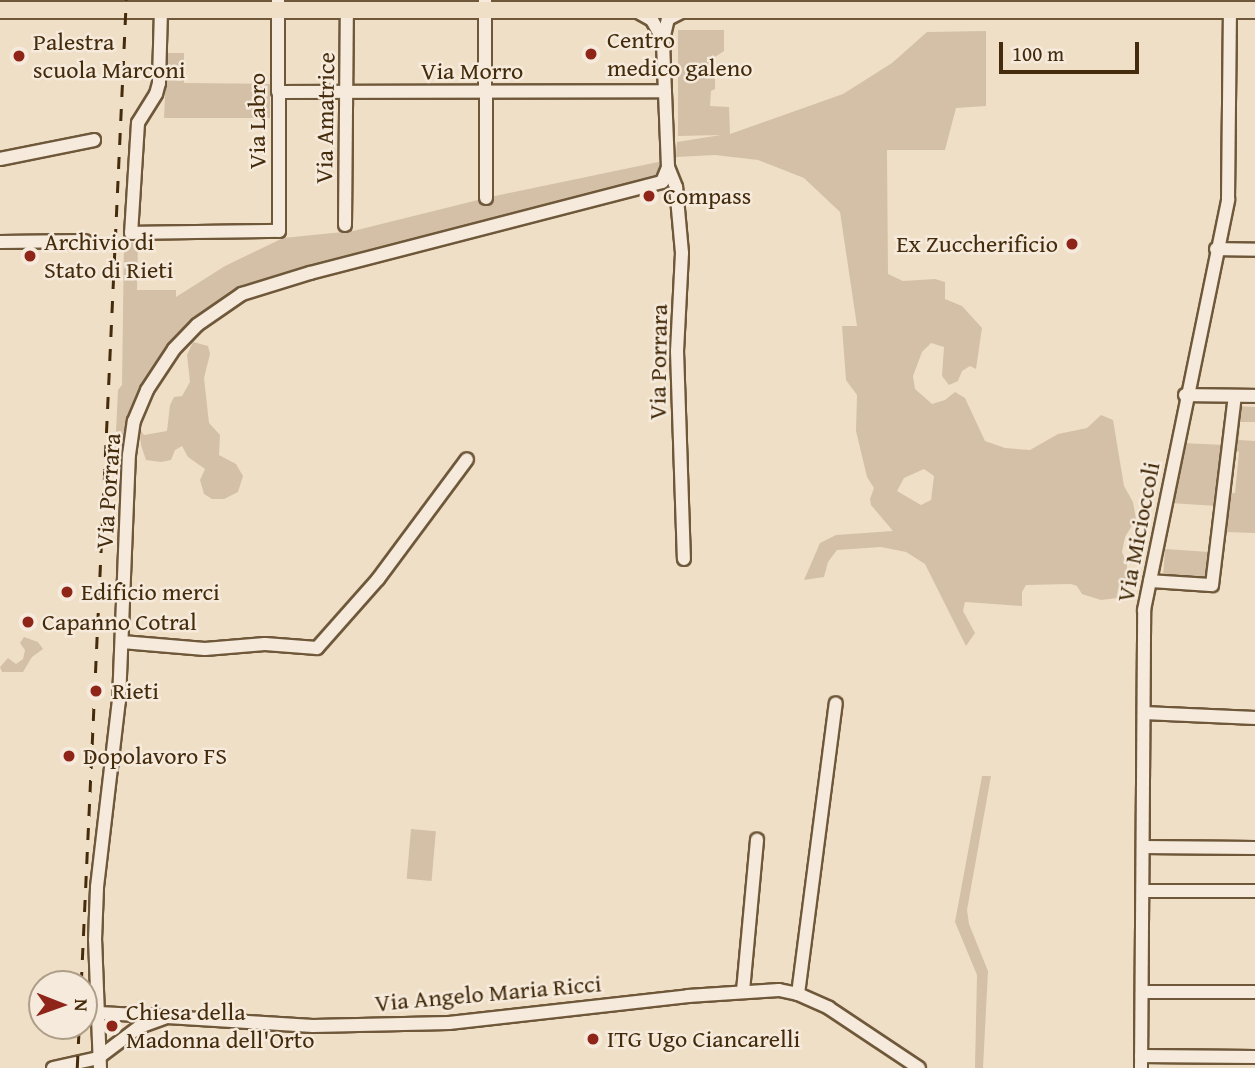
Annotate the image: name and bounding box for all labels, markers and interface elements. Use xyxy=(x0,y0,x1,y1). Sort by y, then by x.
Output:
place label: Centro medico galeno xyxy=(607,26,753,82)
place label: Palestra scuola Marconi xyxy=(33,28,185,84)
scale bar xyxy=(1003,28,1143,72)
text: 100 m xyxy=(1012,38,1064,69)
marker: Centro medico galeno xyxy=(581,44,601,64)
marker: Palestra scuola Marconi xyxy=(11,48,27,64)
street label: Via Amatrice xyxy=(309,52,341,184)
street label: Via Morro xyxy=(421,57,523,85)
street label: Via Labro xyxy=(243,73,271,169)
place label: Compass xyxy=(663,182,751,210)
marker: Compass xyxy=(641,188,657,204)
place label: Archivio di Stato di Rieti xyxy=(44,228,173,284)
place label: Ex Zuccherificio xyxy=(896,230,1058,258)
marker: Ex Zuccherificio xyxy=(1064,236,1080,252)
marker: Archivio di Stato di Rieti xyxy=(22,248,38,264)
street label: Via Porrara xyxy=(643,304,673,420)
street label: Via Porrara xyxy=(90,432,126,550)
street label: Via Micioccoli xyxy=(1110,459,1166,605)
place label: Edificio merci xyxy=(81,578,220,606)
marker: Edificio merci xyxy=(59,584,75,600)
place label: Capanno Cotral xyxy=(42,608,197,636)
marker: Capanno Cotral xyxy=(20,614,36,630)
place label: Rieti xyxy=(112,677,159,705)
marker: Rieti xyxy=(86,681,106,701)
place label: Dopolavoro FS xyxy=(83,742,227,770)
marker: Dopolavoro FS xyxy=(61,748,77,764)
street label: Via Angelo Maria Ricci xyxy=(373,969,603,1017)
north arrow xyxy=(28,970,98,1040)
place label: Chiesa della Madonna dell'Orto xyxy=(126,998,315,1054)
text: N xyxy=(68,999,96,1012)
marker: Chiesa della Madonna dell'Orto xyxy=(104,1018,120,1034)
place label: ITG Ugo Ciancarelli xyxy=(607,1025,800,1053)
marker: ITG Ugo Ciancarelli xyxy=(585,1031,601,1047)

